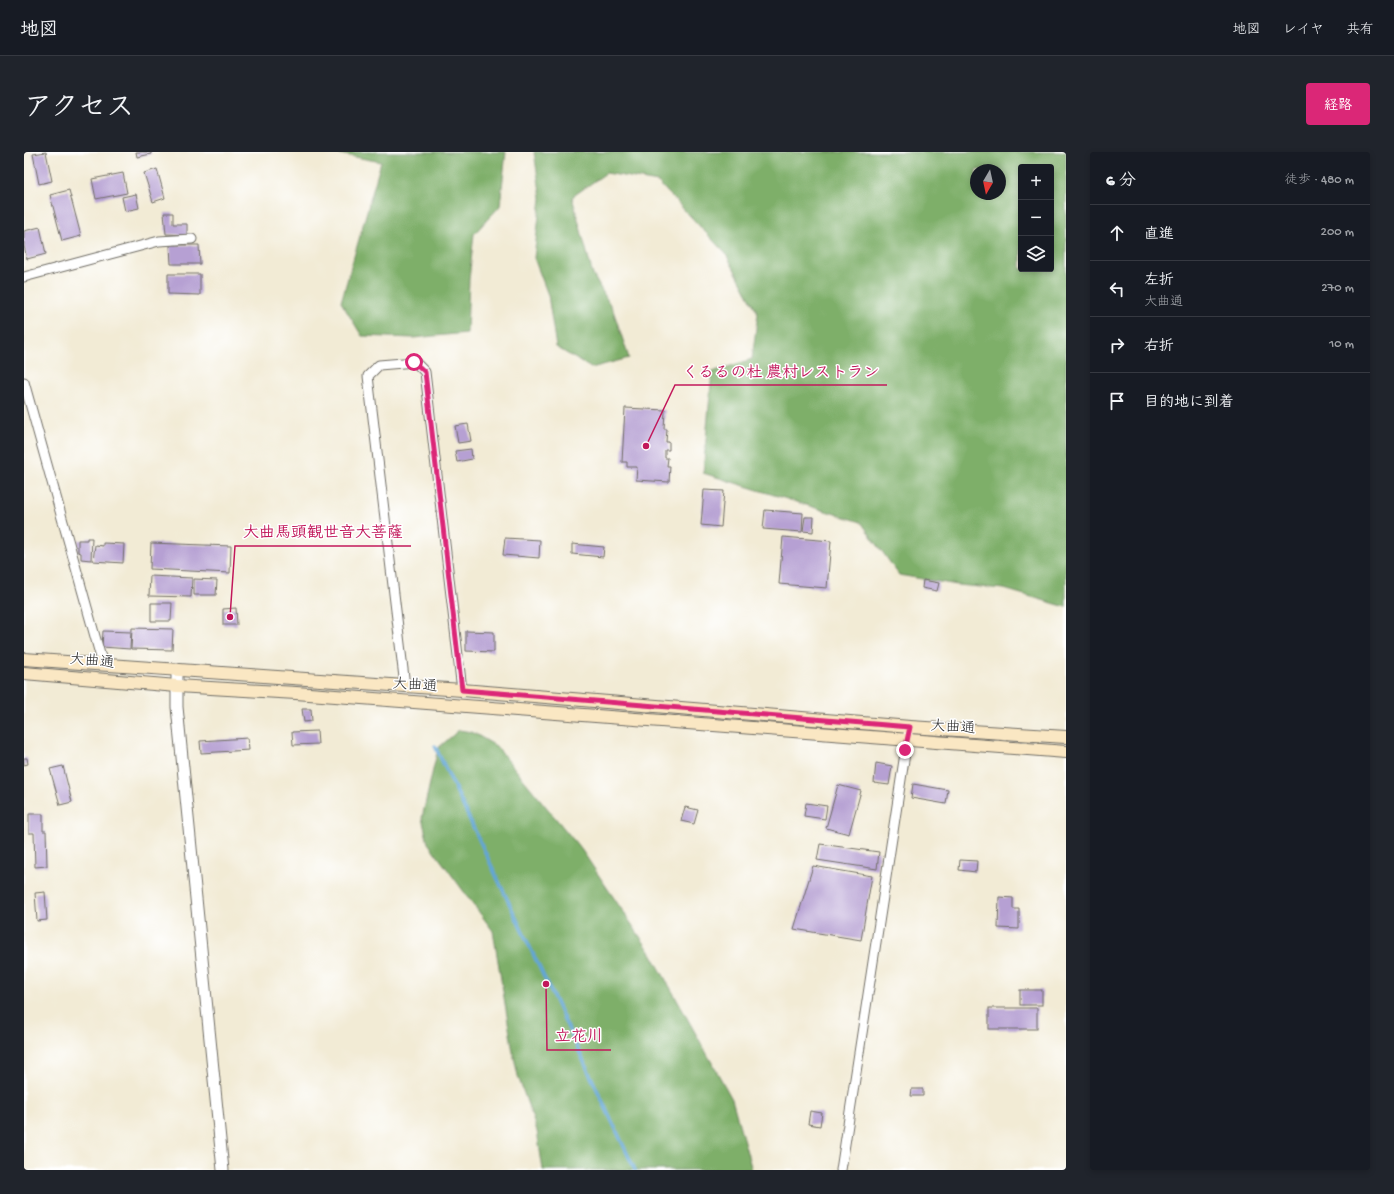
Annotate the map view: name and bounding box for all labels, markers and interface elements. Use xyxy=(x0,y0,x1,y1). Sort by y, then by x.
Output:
text: 地図 xyxy=(20,20,58,43)
text: 地図 xyxy=(1233,22,1261,39)
text: レイヤ xyxy=(1283,22,1324,39)
text: 共有 xyxy=(1346,22,1374,39)
button: 経路 xyxy=(1306,83,1370,125)
text: アクセス xyxy=(24,93,134,126)
north arrow xyxy=(970,164,1006,200)
map controls xyxy=(1018,164,1054,272)
button: + xyxy=(1018,164,1054,200)
text: 6 分 xyxy=(1106,172,1136,192)
text: 徒歩 · 480 m xyxy=(1285,173,1354,188)
button: − xyxy=(1018,200,1054,236)
icon: ahead xyxy=(1106,222,1128,244)
text: 200 m xyxy=(1321,225,1354,240)
text: 直進 xyxy=(1144,226,1174,244)
button: layers xyxy=(1018,236,1054,272)
text: 左折 xyxy=(1144,272,1174,290)
icon: left xyxy=(1106,278,1128,300)
text: 270 m xyxy=(1321,281,1354,296)
text: 大曲通 xyxy=(1144,295,1183,310)
icon: right xyxy=(1106,334,1128,356)
text: 10 m xyxy=(1329,337,1354,352)
text: 右折 xyxy=(1144,338,1174,356)
route start xyxy=(405,353,423,371)
callout: くるるの杜 農村レストラン xyxy=(675,357,887,385)
text: くるるの杜 農村レストラン xyxy=(682,363,880,384)
icon: arrive xyxy=(1106,390,1128,412)
text: 目的地に到着 xyxy=(1144,394,1234,412)
callout: 大曲馬頭観世音大菩薩 xyxy=(235,518,411,546)
text: 大曲馬頭観世音大菩薩 xyxy=(243,523,403,544)
street label: 大曲通 xyxy=(69,651,115,673)
street label: 大曲通 xyxy=(392,675,438,697)
street label: 大曲通 xyxy=(930,717,976,739)
route end xyxy=(896,741,914,759)
callout: 立花川 xyxy=(547,1022,611,1050)
text: 立花川 xyxy=(555,1028,603,1048)

